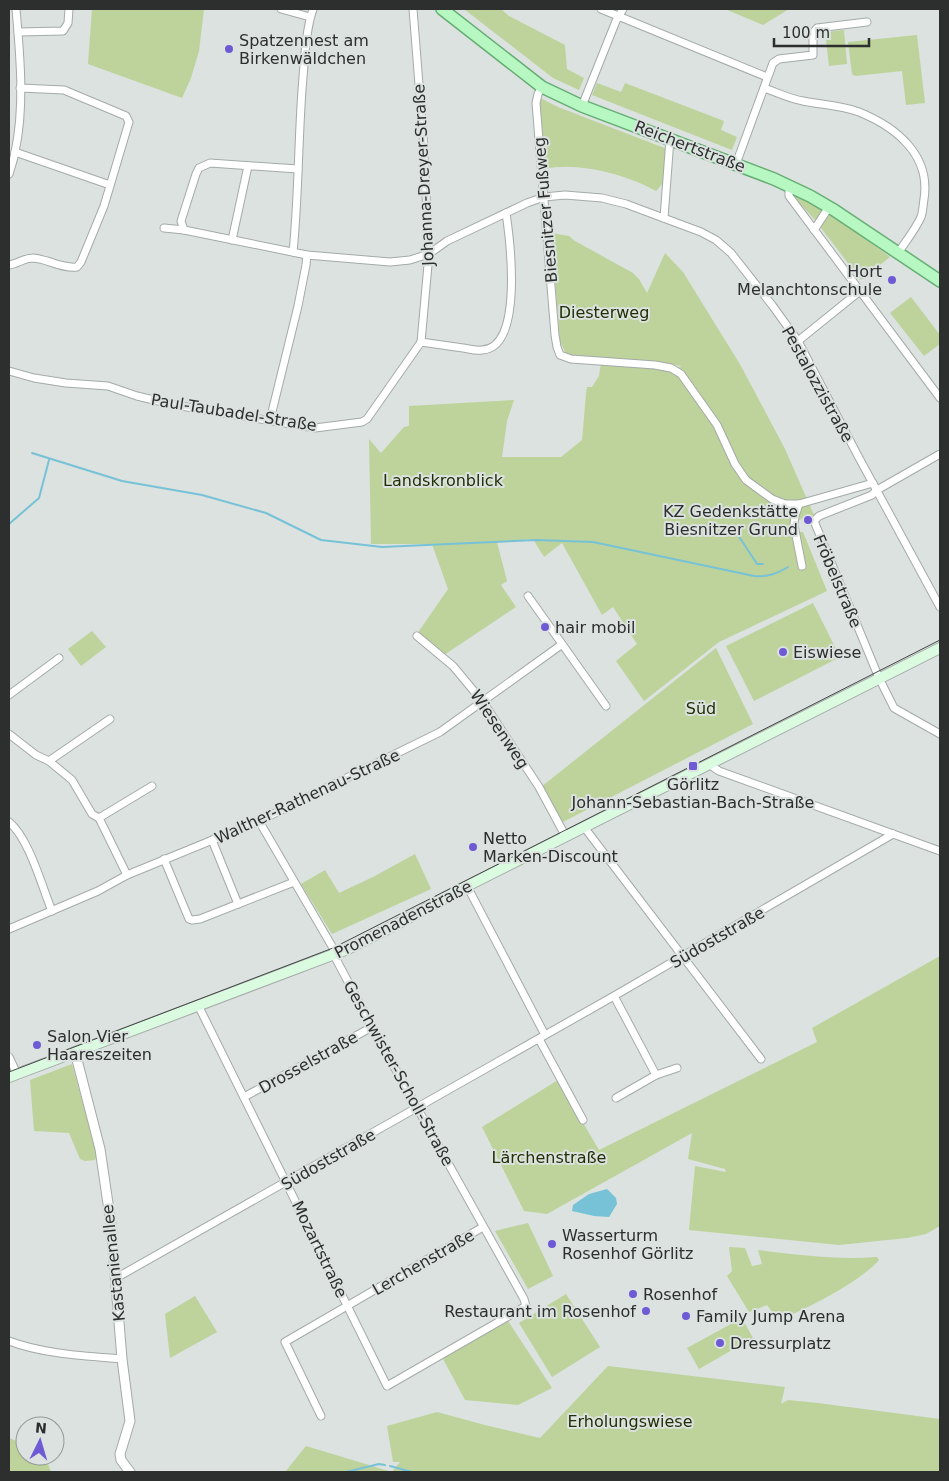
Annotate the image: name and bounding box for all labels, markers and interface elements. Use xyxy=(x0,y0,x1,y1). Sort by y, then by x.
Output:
scale bar xyxy=(774,15,869,47)
text: 100 m xyxy=(782,24,830,42)
place label: Spatzennest am Birkenwäldchen xyxy=(239,31,369,68)
marker: Spatzennest am Birkenwäldchen xyxy=(223,43,235,55)
street label: Johanna-Dreyer-Straße xyxy=(409,84,438,267)
street label: Reichertstraße xyxy=(632,117,748,176)
street label: Biesnitzer Fußweg xyxy=(530,136,561,284)
place label: Hort Melanchtonschule xyxy=(737,262,882,299)
marker: Hort Melanchtonschule xyxy=(886,274,898,286)
park label: Diesterweg xyxy=(559,303,649,322)
street label: Pestalozzistraße xyxy=(778,323,857,446)
street label: Paul-Taubadel-Straße xyxy=(150,390,318,435)
park label: Landskronblick xyxy=(383,471,504,490)
place label: KZ Gedenkstätte Biesnitzer Grund xyxy=(663,502,798,539)
marker: KZ Gedenkstätte Biesnitzer Grund xyxy=(802,514,814,526)
street label: Fröbelstraße xyxy=(809,532,866,631)
place label: hair mobil xyxy=(555,618,635,637)
marker: hair mobil xyxy=(539,621,551,633)
place label: Eiswiese xyxy=(793,643,861,662)
marker: Eiswiese xyxy=(777,646,789,658)
street label: Wiesenweg xyxy=(466,686,533,772)
park label: Süd xyxy=(686,699,716,718)
street label: Walther-Rathenau-Straße xyxy=(212,745,403,848)
marker: Görlitz Johann-Sebastian-Bach-Straße xyxy=(687,760,699,772)
place label: Görlitz Johann-Sebastian-Bach-Straße xyxy=(571,775,814,812)
place label: Netto Marken-Discount xyxy=(483,829,618,866)
marker: Netto Marken-Discount xyxy=(467,841,479,853)
street label: Promenadenstraße xyxy=(331,877,475,962)
street label: Südoststraße xyxy=(667,903,768,972)
street label: Geschwister-Scholl-Straße xyxy=(340,977,458,1169)
place label: Salon Vier Haareszeiten xyxy=(47,1027,152,1064)
street label: Drosselstraße xyxy=(255,1027,361,1097)
marker: Salon Vier Haareszeiten xyxy=(31,1039,43,1051)
street label: Südoststraße xyxy=(278,1125,379,1194)
park label: Lärchenstraße xyxy=(492,1148,606,1167)
street label: Mozartstraße xyxy=(288,1198,351,1301)
street label: Kastanienallee xyxy=(98,1204,129,1322)
street label: Lerchenstraße xyxy=(369,1226,478,1299)
place label: Wasserturm Rosenhof Görlitz xyxy=(562,1226,693,1263)
marker: Wasserturm Rosenhof Görlitz xyxy=(546,1238,558,1250)
place label: Rosenhof xyxy=(643,1285,717,1304)
marker: Rosenhof xyxy=(627,1288,639,1300)
place label: Restaurant im Rosenhof xyxy=(444,1302,636,1321)
marker: Restaurant im Rosenhof xyxy=(640,1305,652,1317)
place label: Family Jump Arena xyxy=(696,1307,845,1326)
marker: Family Jump Arena xyxy=(680,1310,692,1322)
place label: Dressurplatz xyxy=(730,1334,831,1353)
marker: Dressurplatz xyxy=(714,1337,726,1349)
park label: Erholungswiese xyxy=(567,1412,693,1431)
north arrow xyxy=(15,1416,65,1466)
text: N xyxy=(35,1420,48,1437)

